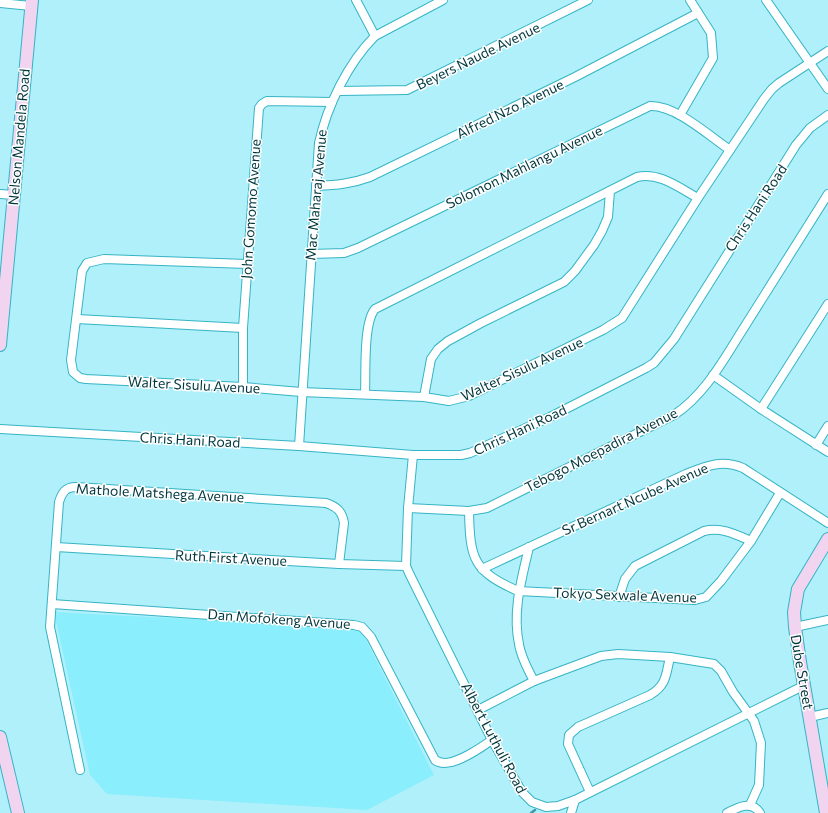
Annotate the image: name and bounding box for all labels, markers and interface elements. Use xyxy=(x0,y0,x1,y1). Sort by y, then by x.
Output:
street label: Beyers Naude Avenue xyxy=(413,18,542,93)
street label: Nelson Mandela Road xyxy=(4,68,33,206)
street label: Alfred Nzo Avenue xyxy=(453,75,566,142)
street label: Solomon Mahlangu Avenue xyxy=(443,121,605,212)
street label: Mac Maharaj Avenue xyxy=(301,129,330,261)
street label: John Gomomo Avenue xyxy=(237,138,264,280)
street label: Chris Hani Road xyxy=(721,161,790,255)
street label: Walter Sisulu Avenue xyxy=(458,333,585,404)
street label: Walter Sisulu Avenue xyxy=(127,373,261,396)
street label: Chris Hani Road xyxy=(471,401,569,459)
street label: Tebogo Moepadira Avenue xyxy=(522,404,680,495)
street label: Chris Hani Road xyxy=(139,428,241,451)
street label: Sr Bernart Ncube Avenue xyxy=(559,459,711,538)
street label: Mathole Matshega Avenue xyxy=(75,480,245,505)
street label: Ruth First Avenue xyxy=(175,546,287,569)
street label: Tokyo Sexwale Avenue xyxy=(553,583,697,606)
street label: Dan Mofokeng Avenue xyxy=(207,605,351,632)
street label: Dube Street xyxy=(788,633,818,711)
street label: Albert Luthuli Road xyxy=(458,680,531,796)

